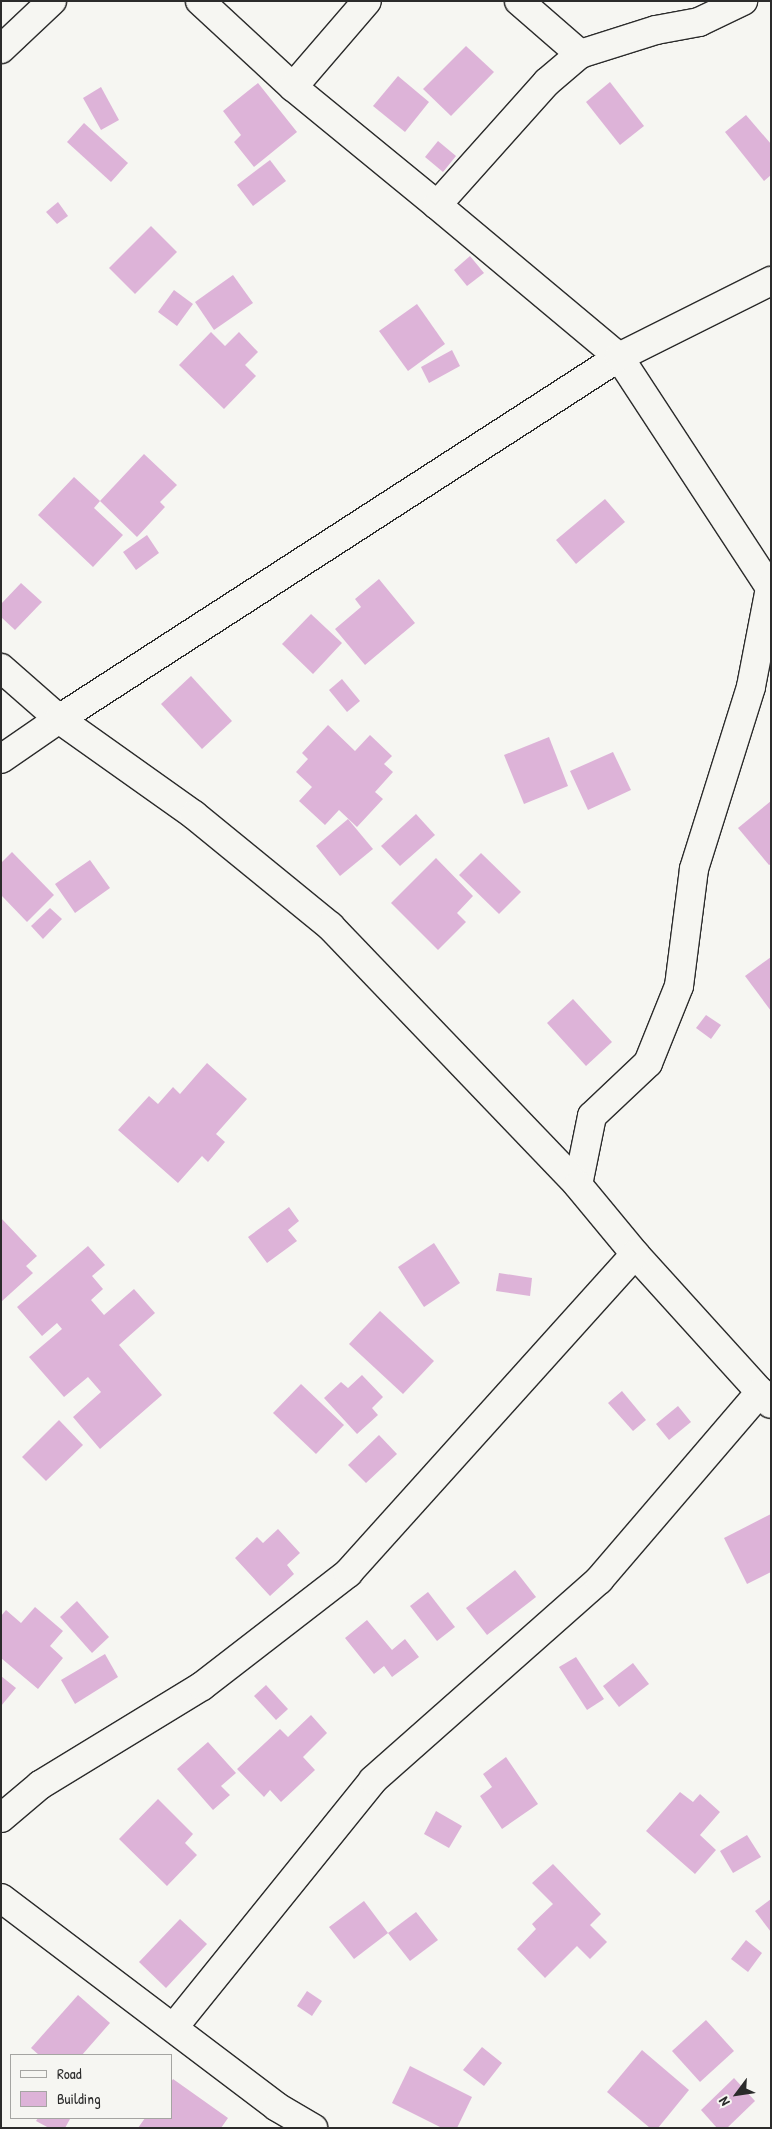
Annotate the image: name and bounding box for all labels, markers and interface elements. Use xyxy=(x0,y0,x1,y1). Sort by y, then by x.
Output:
legend xyxy=(10,2054,172,2119)
text: Road xyxy=(57,2063,82,2084)
north arrow xyxy=(712,2069,762,2119)
text: Building xyxy=(57,2088,101,2109)
text: N xyxy=(714,2094,734,2110)

